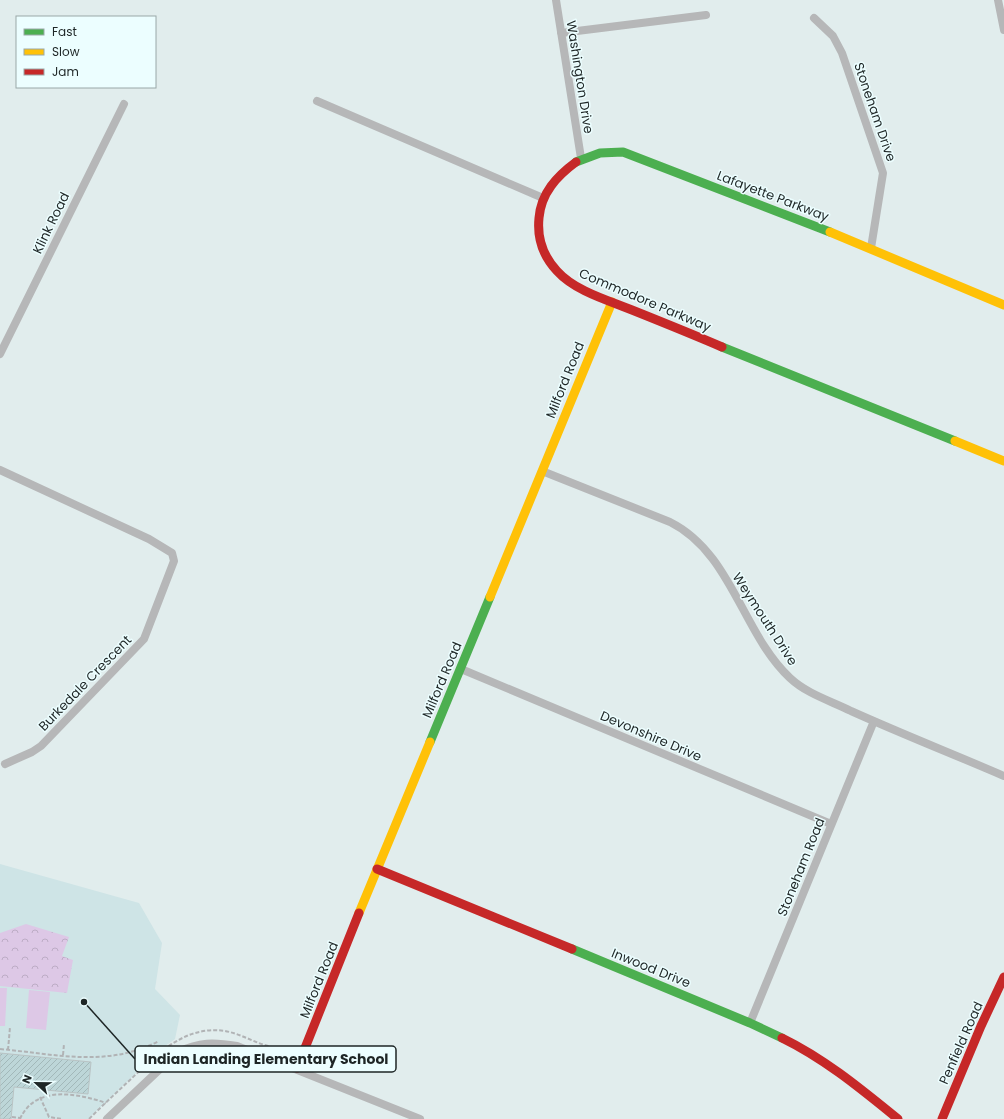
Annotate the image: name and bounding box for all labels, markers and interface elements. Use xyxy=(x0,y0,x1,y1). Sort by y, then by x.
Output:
legend xyxy=(16,16,156,88)
street label: Washington Drive xyxy=(562,19,598,135)
text: Fast xyxy=(52,23,77,40)
text: Slow xyxy=(52,43,80,60)
street label: Stoneham Drive xyxy=(849,60,901,164)
text: Jam xyxy=(52,63,79,80)
street label: Lafayette Parkway xyxy=(714,166,832,226)
street label: Klink Road xyxy=(28,189,74,257)
street label: Commodore Parkway xyxy=(576,264,714,337)
street label: Milford Road xyxy=(541,339,589,421)
street label: Weymouth Drive xyxy=(728,569,802,669)
street label: Burkedale Crescent xyxy=(34,631,136,735)
street label: Milford Road xyxy=(417,639,467,721)
street label: Devonshire Drive xyxy=(597,706,705,766)
street label: Stoneham Road xyxy=(773,815,829,919)
street label: Milford Road xyxy=(295,939,343,1021)
street label: Inwood Drive xyxy=(609,944,693,992)
street label: Penfield Road xyxy=(934,999,988,1087)
callout: Indian Landing Elementary School xyxy=(135,1046,396,1072)
text: Indian Landing Elementary School xyxy=(144,1049,388,1069)
north arrow xyxy=(16,1063,56,1103)
text: N xyxy=(18,1072,36,1086)

